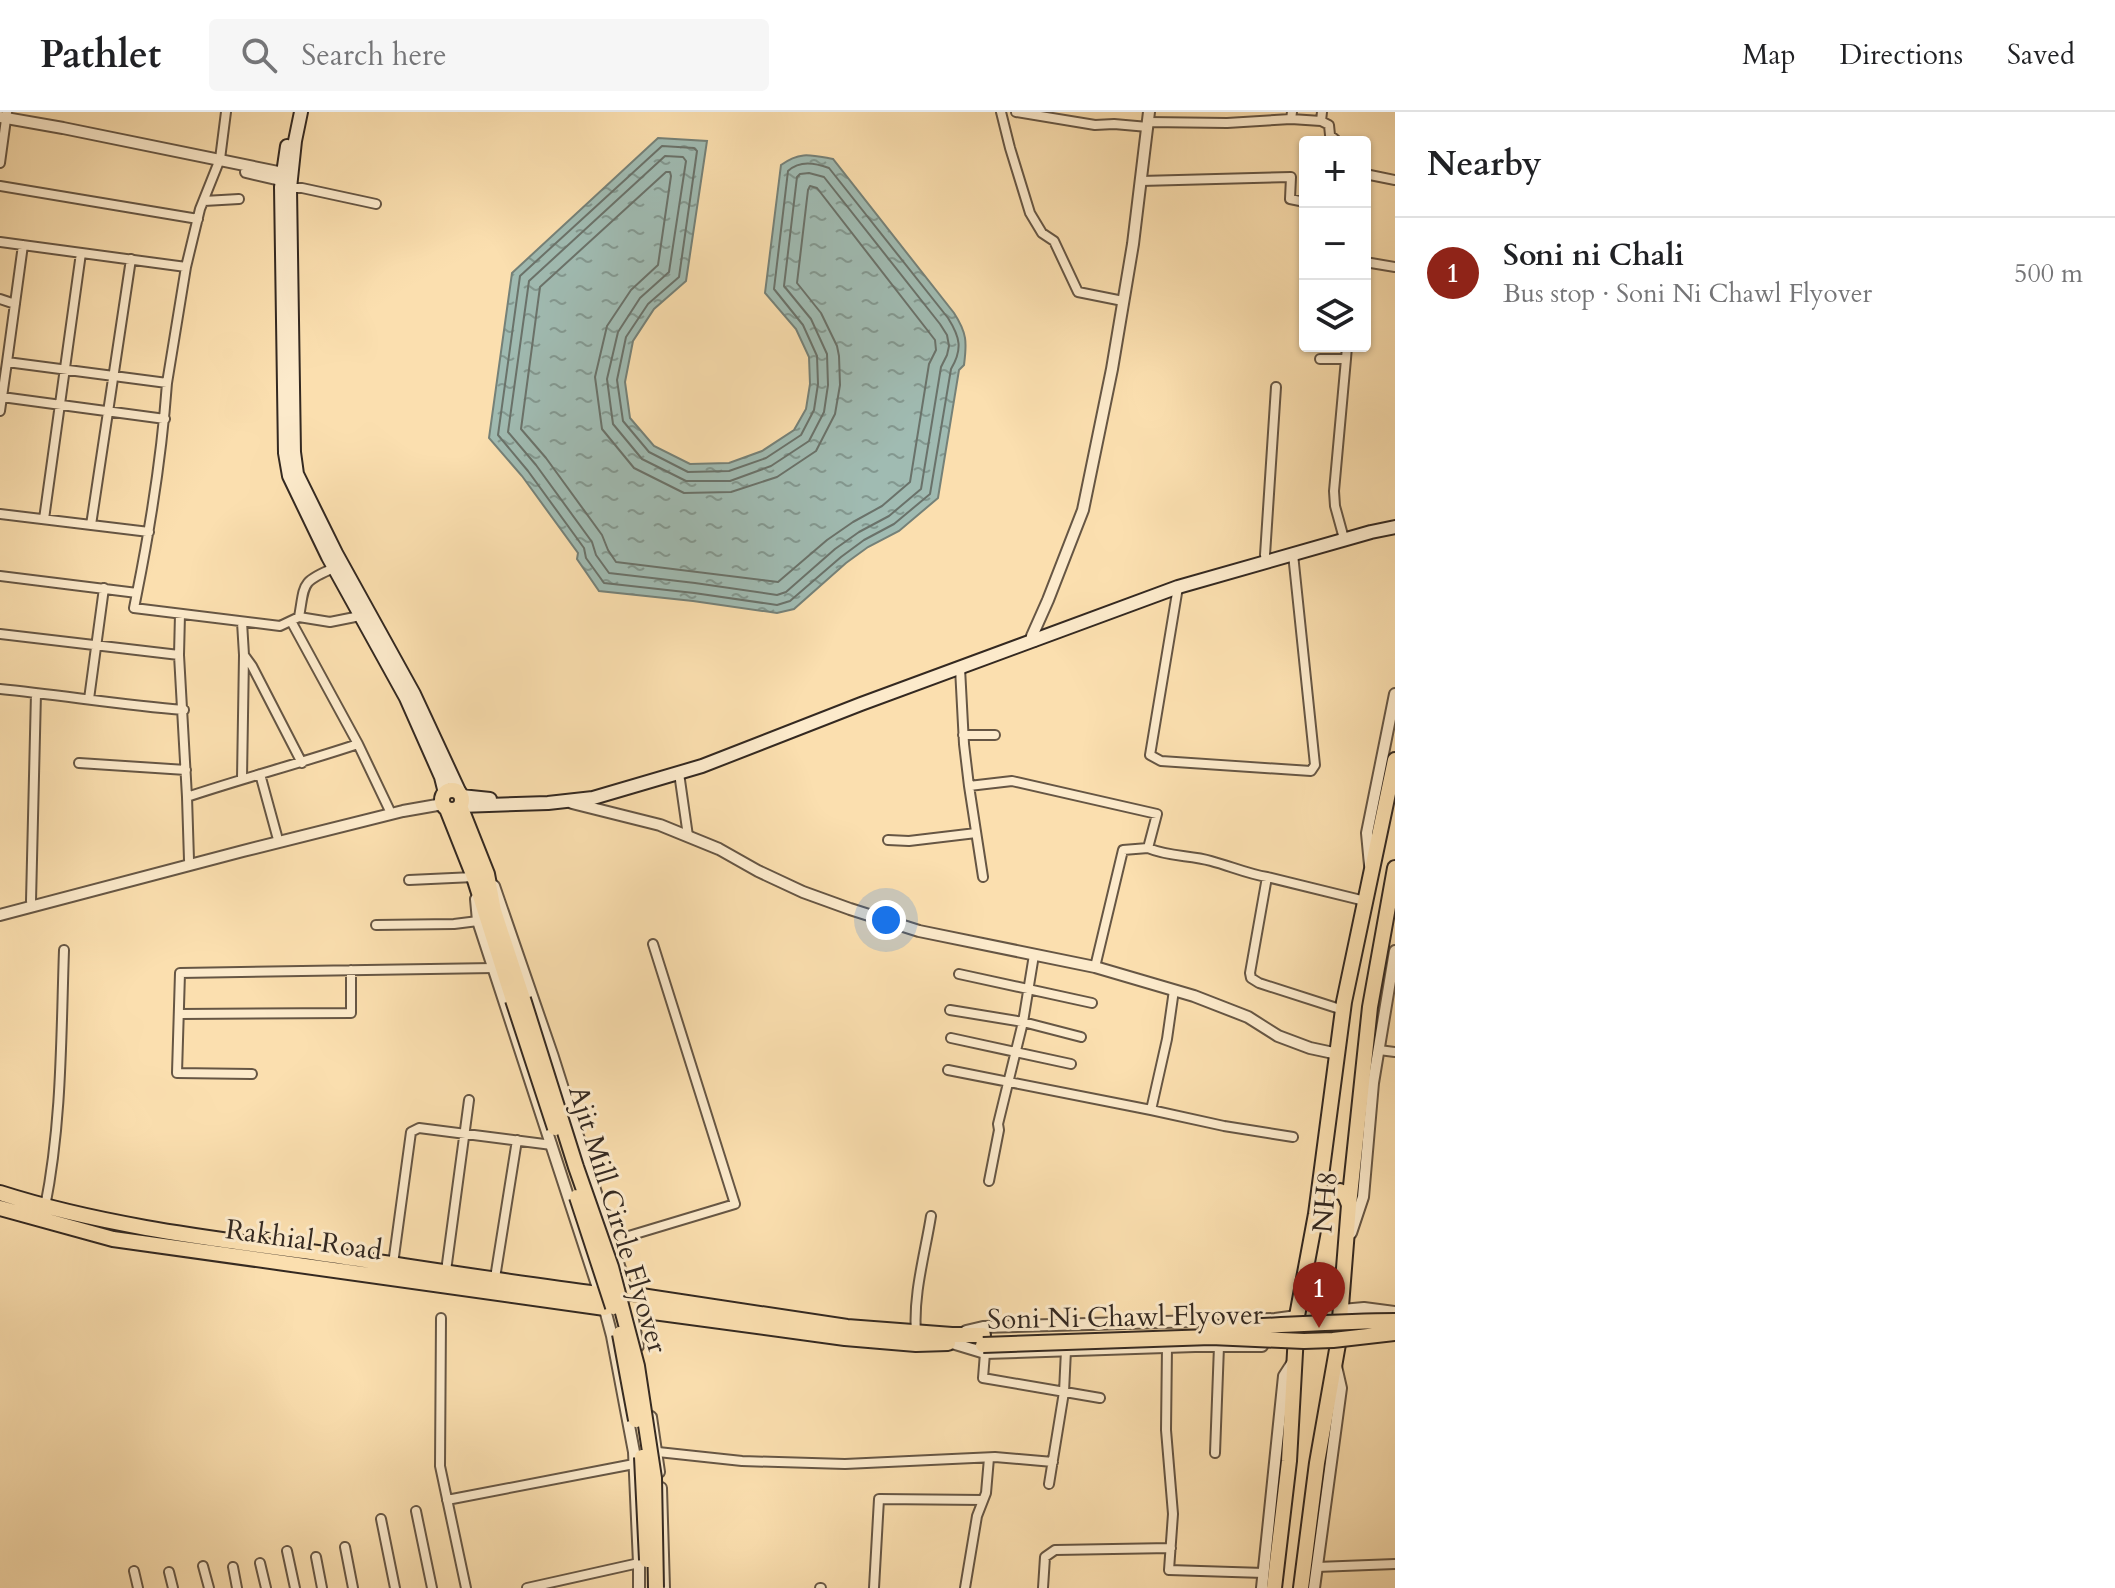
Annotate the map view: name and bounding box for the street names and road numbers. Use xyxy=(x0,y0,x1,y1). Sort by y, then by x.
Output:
street label: Ajit Mill Circle Flyover xyxy=(559,1081,677,1358)
street label: NH8 xyxy=(1303,1170,1347,1234)
street label: Rakhial Road xyxy=(223,1210,385,1270)
street label: Soni Ni Chawl Flyover xyxy=(987,1296,1264,1338)

